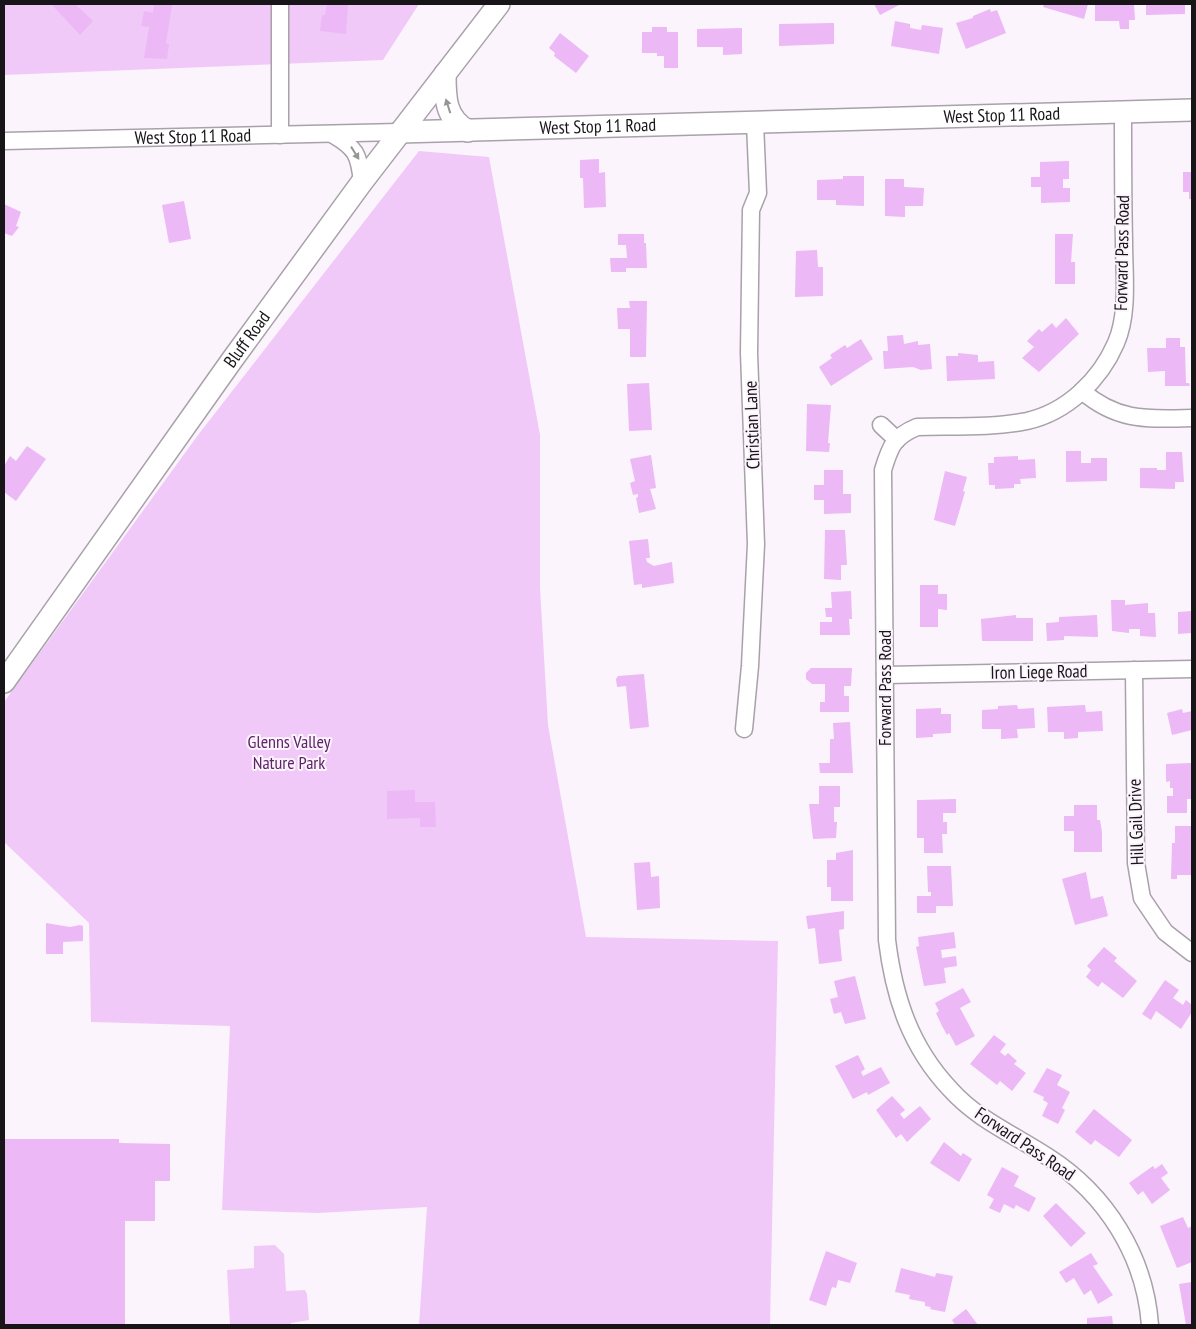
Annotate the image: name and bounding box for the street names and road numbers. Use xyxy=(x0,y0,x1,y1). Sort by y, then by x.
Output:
street label: West Stop 11 Road xyxy=(943,102,1060,128)
street label: West Stop 11 Road xyxy=(539,113,656,139)
street label: West Stop 11 Road xyxy=(134,123,251,149)
street label: Forward Pass Road xyxy=(1109,195,1134,311)
street label: Bluff Road xyxy=(218,306,275,372)
street label: Christian Lane xyxy=(738,380,765,470)
street label: Forward Pass Road xyxy=(873,630,896,746)
street label: Iron Liege Road xyxy=(990,659,1088,684)
street label: Hill Gail Drive xyxy=(1122,778,1149,866)
street label: Forward Pass Road xyxy=(971,1102,1080,1186)

